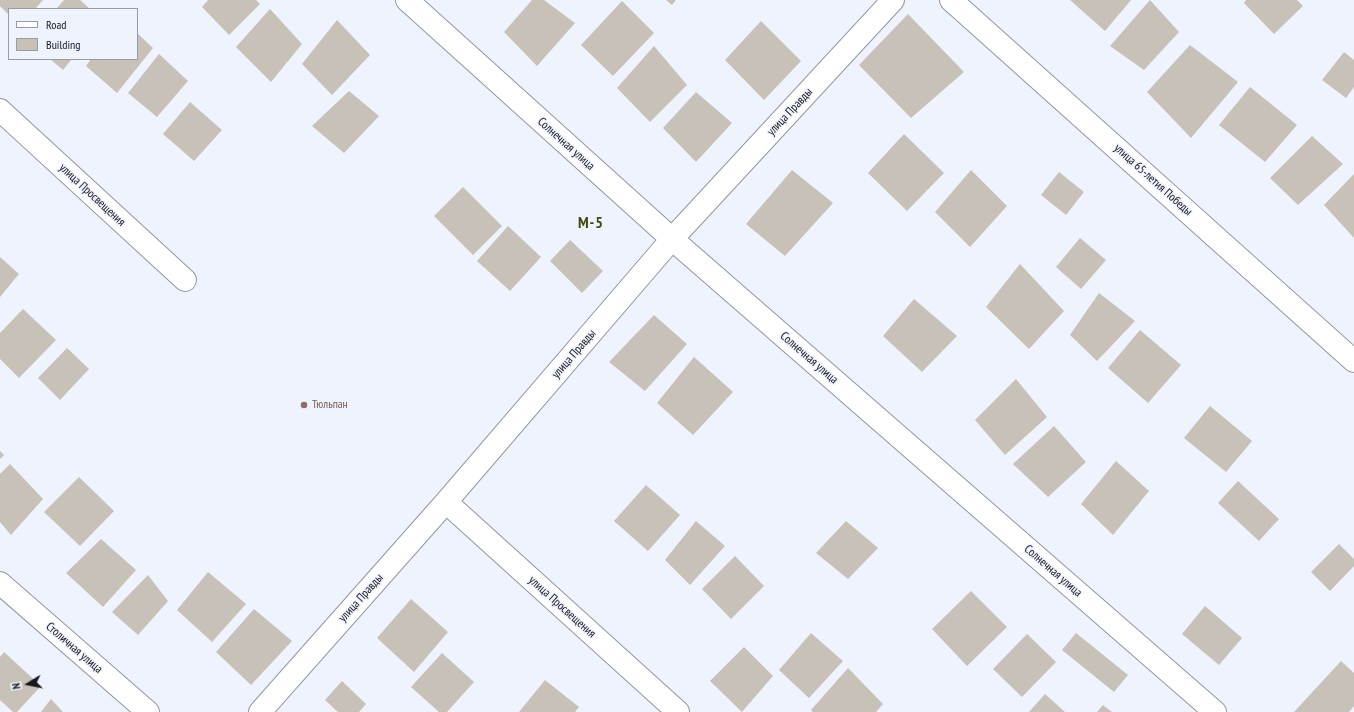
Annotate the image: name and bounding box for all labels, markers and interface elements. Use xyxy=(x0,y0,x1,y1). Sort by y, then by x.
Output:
legend xyxy=(8,8,138,60)
text: Road xyxy=(46,17,66,32)
text: Building xyxy=(46,37,81,52)
street label: улица Правды xyxy=(764,85,816,139)
street label: Солнечная улица xyxy=(534,115,598,173)
street label: улица 65-летия Победы xyxy=(1111,141,1195,219)
street label: улица Просвещения xyxy=(56,161,128,229)
district label: М-5 xyxy=(578,213,604,233)
street label: улица Правды xyxy=(549,327,599,381)
street label: Солнечная улица xyxy=(777,329,841,387)
place label: Тюльпан xyxy=(312,398,348,412)
marker: Тюльпан xyxy=(299,400,309,410)
street label: Солнечная улица xyxy=(1021,542,1085,600)
street label: улица Правды xyxy=(336,571,386,625)
street label: улица Просвещения xyxy=(525,573,599,641)
street label: Столичная улица xyxy=(43,619,105,677)
north arrow xyxy=(8,664,48,704)
text: N xyxy=(9,682,24,690)

